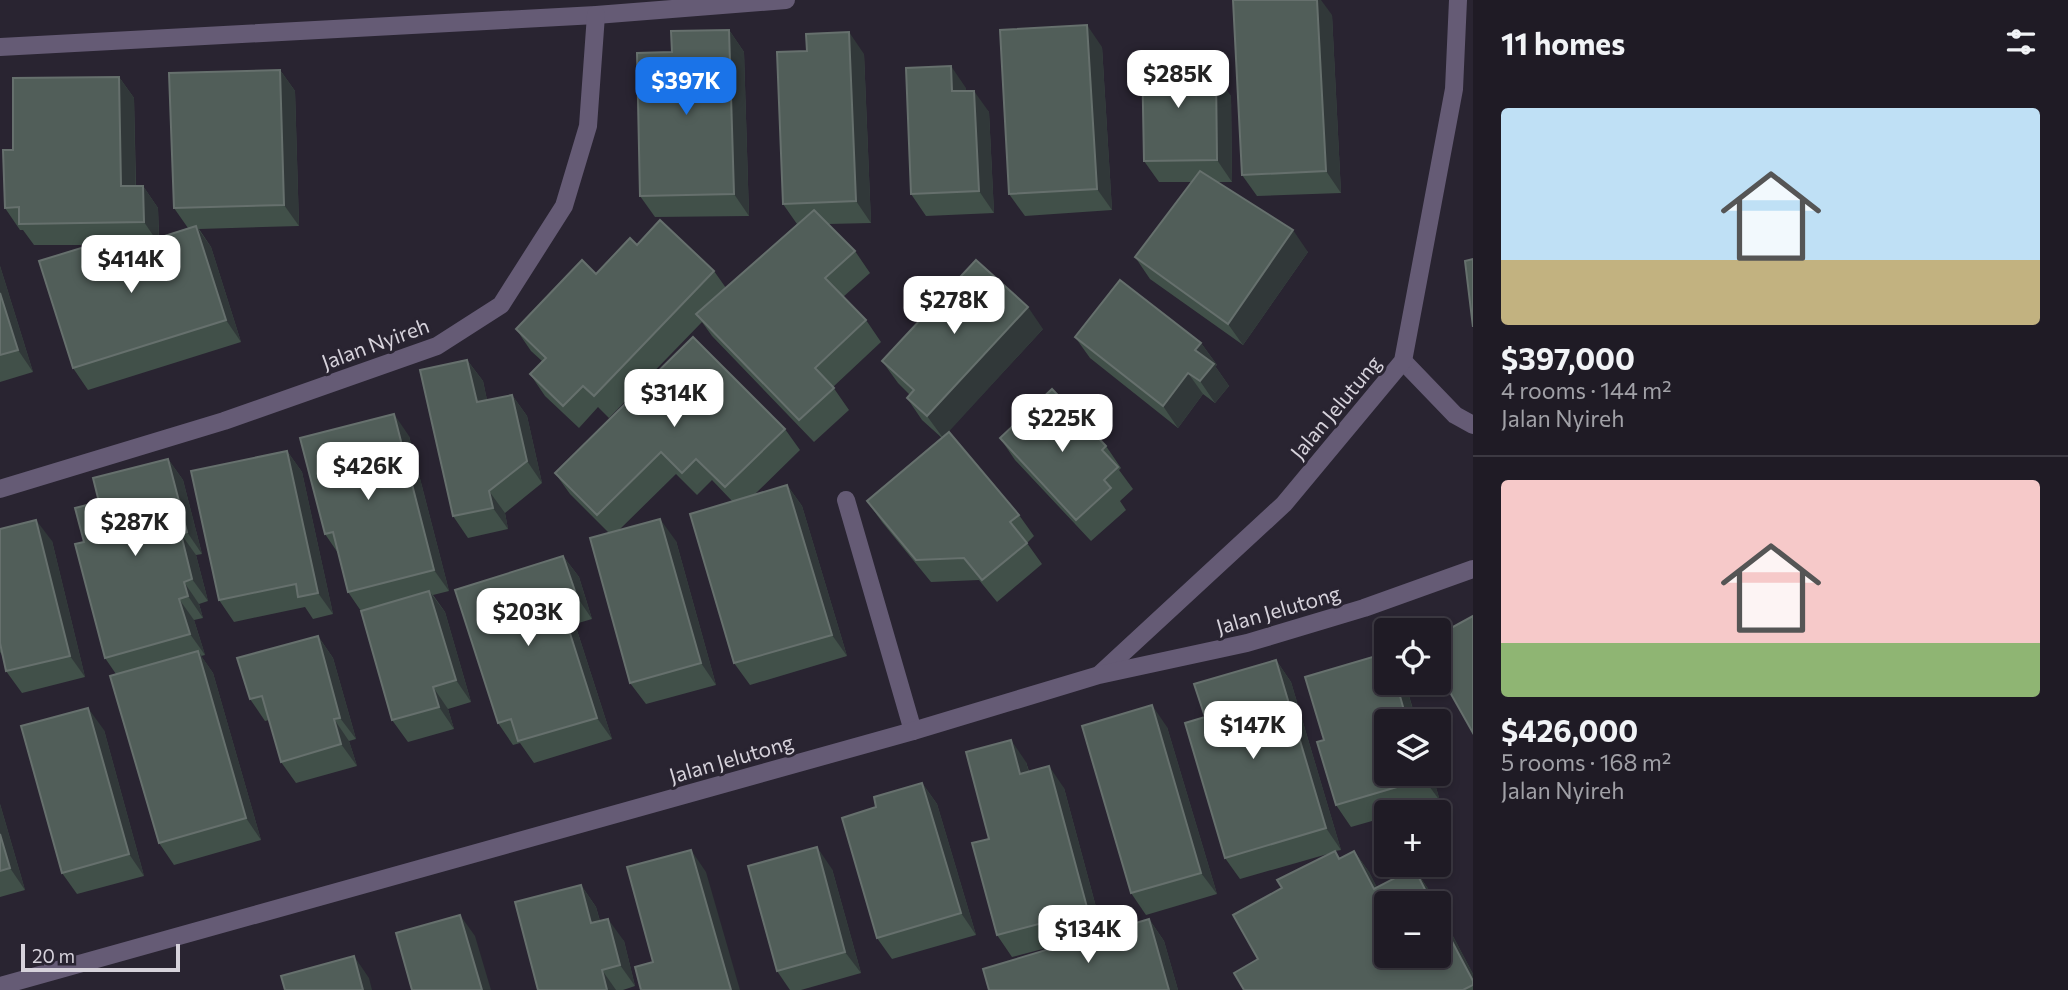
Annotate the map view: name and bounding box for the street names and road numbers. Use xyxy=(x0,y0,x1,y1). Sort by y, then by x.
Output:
street label: Jalan Nyireh xyxy=(318,312,432,374)
street label: Jalan Jelutung xyxy=(1284,350,1386,464)
street label: Jalan Jelutong xyxy=(1213,579,1343,639)
street label: Jalan Jelutong xyxy=(666,728,796,788)

